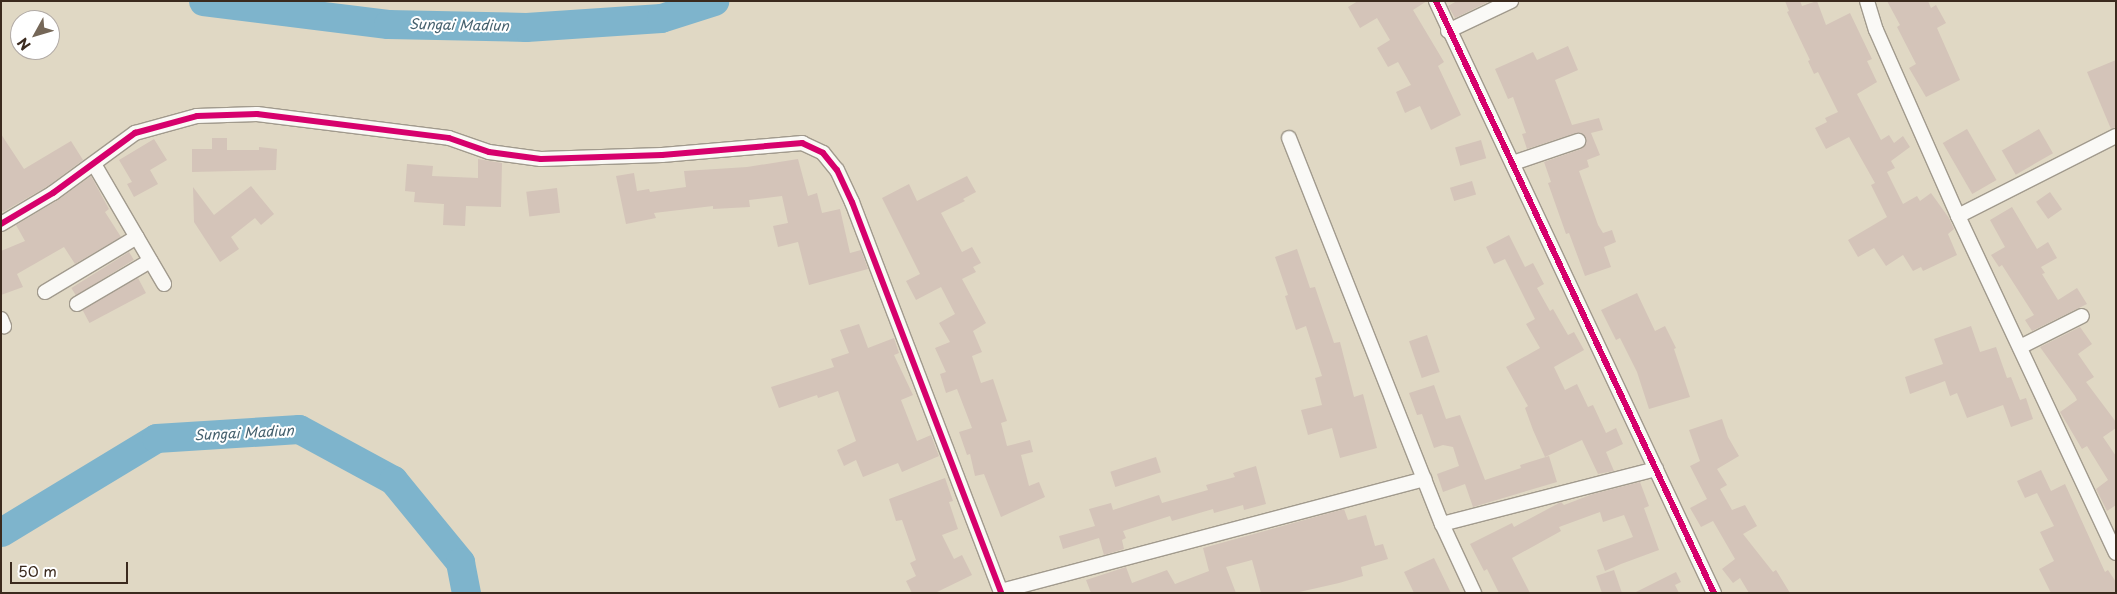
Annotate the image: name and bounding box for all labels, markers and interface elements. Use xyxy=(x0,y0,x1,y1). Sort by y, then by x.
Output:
north arrow xyxy=(10,10,60,60)
water label: Sungai Madiun xyxy=(409,16,509,34)
text: N xyxy=(12,33,35,55)
water label: Sungai Madiun xyxy=(194,422,294,444)
scale bar xyxy=(12,552,130,584)
text: 50 m xyxy=(18,559,57,582)

